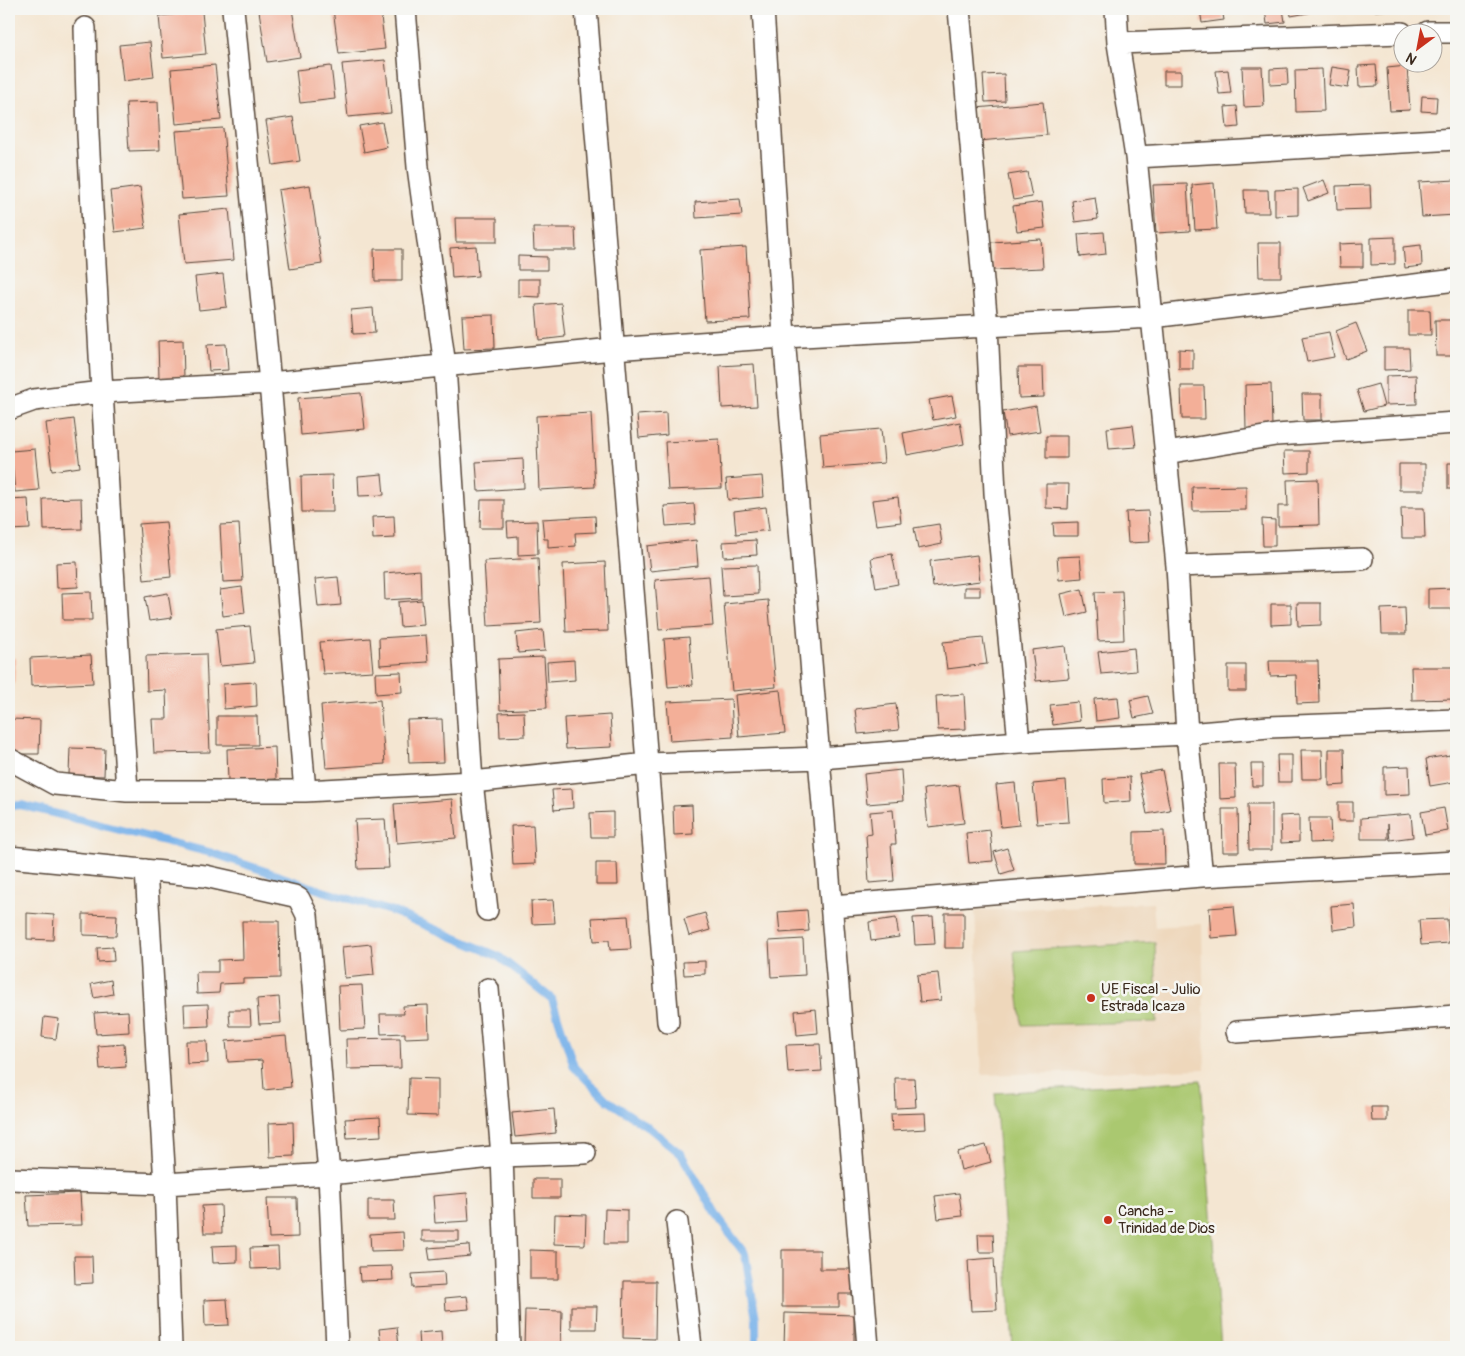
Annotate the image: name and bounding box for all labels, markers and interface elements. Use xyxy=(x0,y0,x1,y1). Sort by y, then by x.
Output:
north arrow xyxy=(1392,22,1442,72)
text: N xyxy=(1403,49,1420,68)
place label: UE Fiscal - Julio Estrada Icaza xyxy=(1101,980,1200,1016)
marker: UE Fiscal - Julio Estrada Icaza xyxy=(1085,992,1097,1004)
place label: Cancha - Trinidad de Dios xyxy=(1118,1202,1215,1238)
marker: Cancha - Trinidad de Dios xyxy=(1102,1214,1114,1226)

